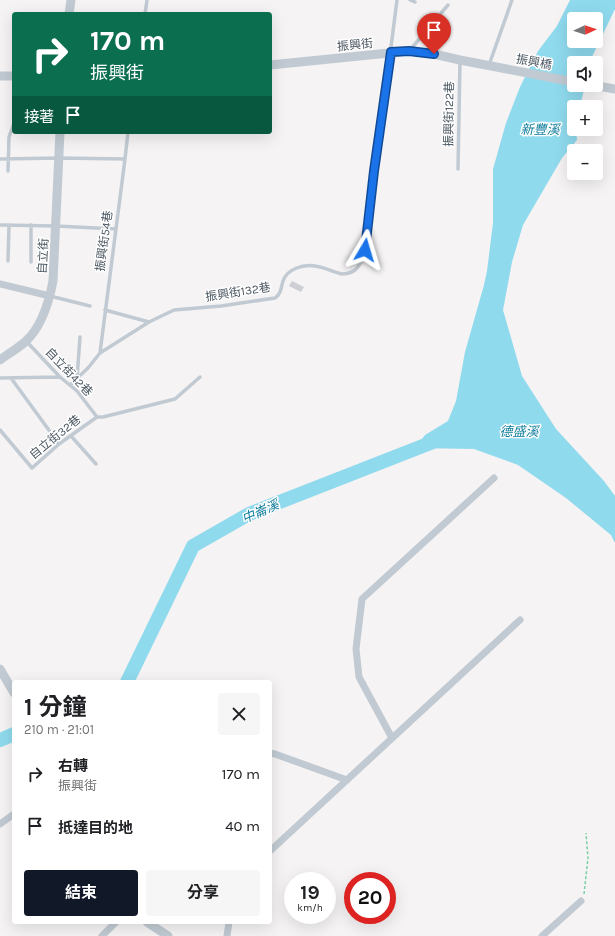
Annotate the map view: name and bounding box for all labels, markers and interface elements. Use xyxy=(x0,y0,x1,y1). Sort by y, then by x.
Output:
north arrow xyxy=(567,12,603,48)
map controls xyxy=(567,12,603,180)
pin xyxy=(417,13,451,54)
icon: arrive xyxy=(423,19,445,41)
text: 170 m xyxy=(90,24,165,57)
icon: right xyxy=(24,28,76,80)
street label: 振興街 xyxy=(336,36,374,54)
street label: 振興橋 xyxy=(515,52,553,72)
button: sound xyxy=(567,56,603,92)
text: 振興街 xyxy=(90,62,144,84)
street label: 振興街122巷 xyxy=(441,81,457,147)
button: + xyxy=(567,100,603,136)
icon: arrive xyxy=(62,104,84,126)
text: 接著 xyxy=(24,108,54,126)
water label: 新豐溪 xyxy=(520,122,561,137)
button: − xyxy=(567,144,603,180)
street label: 振興街54巷 xyxy=(93,210,115,272)
position arrow xyxy=(344,229,386,271)
street label: 自立街 xyxy=(35,238,51,274)
street label: 振興街132巷 xyxy=(204,280,272,304)
street label: 自立街42巷 xyxy=(43,345,95,399)
street label: 自立街32巷 xyxy=(26,412,84,462)
water label: 德盛溪 xyxy=(499,424,540,439)
water label: 中崙溪 xyxy=(239,496,283,526)
text: 1 分鐘 xyxy=(24,693,87,721)
button: close xyxy=(218,693,260,735)
text: 210 m · 21:01 xyxy=(24,722,94,737)
text: 右轉 xyxy=(58,757,88,775)
icon: right xyxy=(24,763,46,785)
text: 170 m xyxy=(222,765,260,783)
text: 振興街 xyxy=(58,778,97,793)
icon: arrive xyxy=(24,815,46,837)
text: 40 m xyxy=(225,817,260,835)
text: 抵達目的地 xyxy=(58,819,133,837)
button: 結束 xyxy=(24,870,138,916)
button: 分享 xyxy=(146,870,260,916)
speed limit sign: 20 xyxy=(344,872,396,924)
text: 19 xyxy=(300,881,320,904)
text: km/h xyxy=(297,902,323,914)

